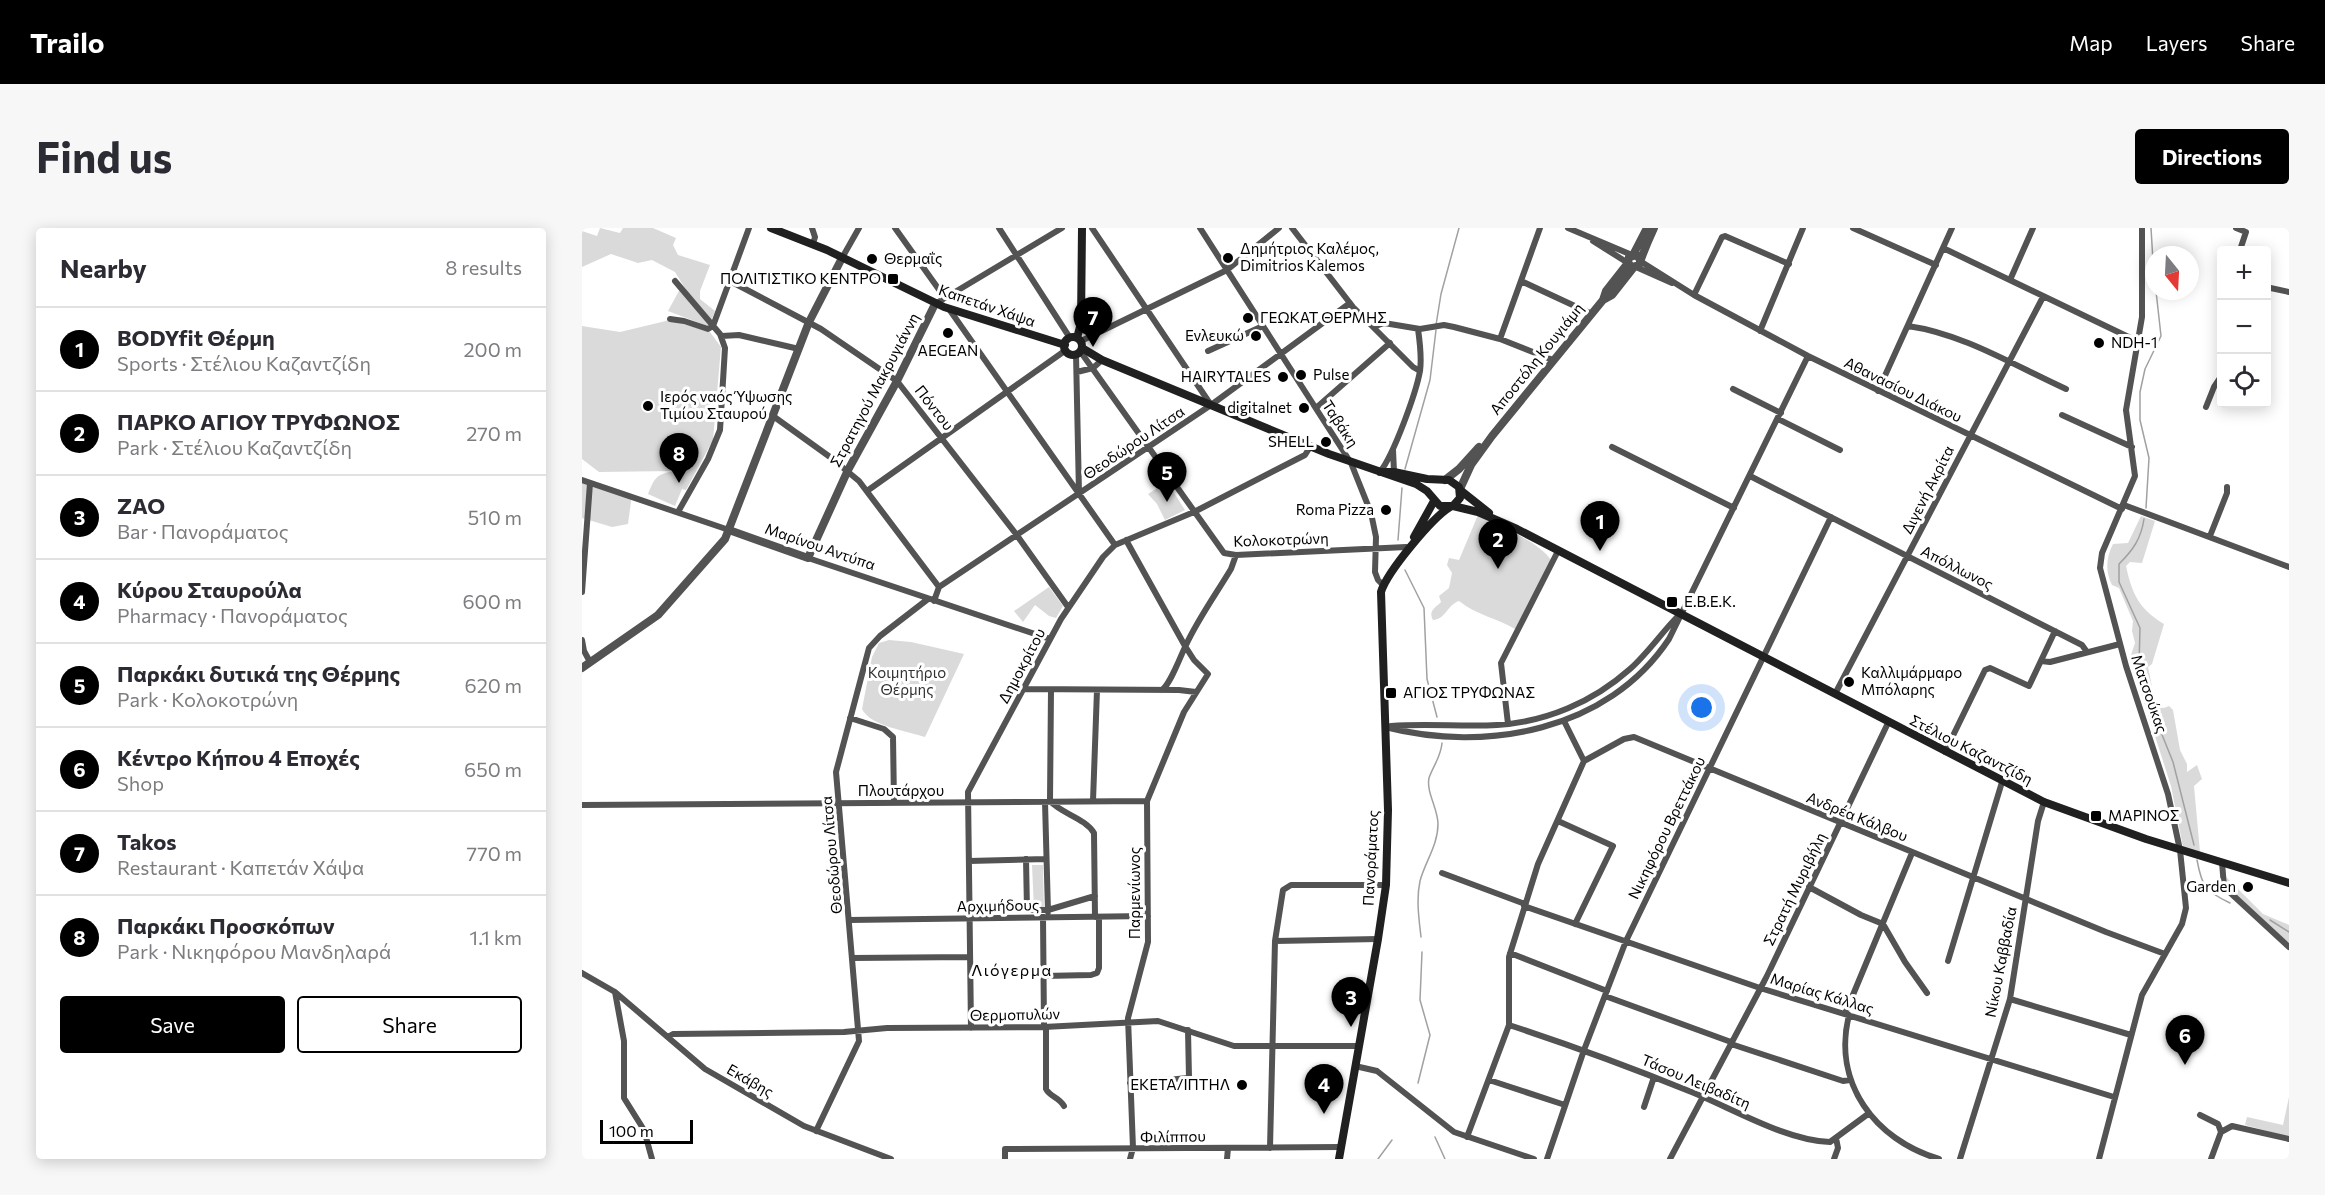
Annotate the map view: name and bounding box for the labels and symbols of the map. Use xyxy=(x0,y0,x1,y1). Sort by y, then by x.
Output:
place label: Δημήτριος Καλέμος, Dimitrios Kalemos xyxy=(1240,239,1379,274)
north arrow xyxy=(2145,246,2199,300)
place label: Θερμαΐς xyxy=(884,249,942,267)
marker: Δημήτριος Καλέμος, Dimitrios Kalemos xyxy=(1221,251,1235,265)
marker: Θερμαΐς xyxy=(865,252,879,266)
place label: ΠΟΛΙΤΙΣΤΙΚΟ ΚΕΝΤΡΟ xyxy=(720,269,881,287)
marker: ΠΟΛΙΤΙΣΤΙΚΟ ΚΕΝΤΡΟ xyxy=(886,272,900,286)
street label: Καπετάν Χάψα xyxy=(937,280,1038,330)
pin: 7 xyxy=(1074,298,1112,347)
street label: Αποστόλη Κουγιάμη xyxy=(1486,299,1587,418)
place label: ΓΕΩΚΑΤ ΘΕΡΜΗΣ xyxy=(1260,308,1387,326)
street label: Στρατηγού Μακρυγιάννη xyxy=(826,310,922,470)
marker: ΓΕΩΚΑΤ ΘΕΡΜΗΣ xyxy=(1241,311,1255,325)
marker: AEGEAN xyxy=(941,326,955,340)
place label: Ενλευκώ xyxy=(1185,326,1244,344)
marker: Ενλευκώ xyxy=(1249,329,1263,343)
place label: NDH-1 xyxy=(2111,333,2157,351)
marker: NDH-1 xyxy=(2092,336,2106,350)
place label: AEGEAN xyxy=(918,341,978,359)
street label: Αθανασίου Διάκου xyxy=(1842,353,1965,425)
place label: Pulse xyxy=(1313,365,1349,383)
place label: HAIRYTALES xyxy=(1181,367,1271,385)
marker: Pulse xyxy=(1294,368,1308,382)
marker: HAIRYTALES xyxy=(1276,370,1290,384)
street label: Πόντου xyxy=(912,381,958,433)
place label: Ιερός ναός Ύψωσης Τιμίου Σταυρού xyxy=(660,387,793,422)
street label: Ταβάκη xyxy=(1319,397,1363,450)
place label: digitalnet xyxy=(1227,398,1292,416)
marker: Ιερός ναός Ύψωσης Τιμίου Σταυρού xyxy=(641,399,655,413)
marker: digitalnet xyxy=(1297,401,1311,415)
street label: Θεοδώρου Λίτσα xyxy=(1079,402,1188,483)
place label: SHELL xyxy=(1268,432,1314,450)
pin: 8 xyxy=(660,434,698,483)
marker: SHELL xyxy=(1319,435,1333,449)
street label: Διγενή Ακρίτα xyxy=(1897,442,1957,537)
pin: 5 xyxy=(1148,452,1186,502)
place label: Roma Pizza xyxy=(1296,500,1374,518)
pin: 1 xyxy=(1580,502,1620,551)
marker: Roma Pizza xyxy=(1379,503,1393,517)
street label: Μαρίνου Αντύπα xyxy=(763,519,878,573)
pin: 2 xyxy=(1478,520,1518,569)
street label: Κολοκοτρώνη xyxy=(1233,528,1329,550)
street label: Απόλλωνος xyxy=(1918,541,1997,593)
place label: Ε.Β.Ε.Κ. xyxy=(1684,592,1736,610)
marker: Ε.Β.Ε.Κ. xyxy=(1665,595,1679,609)
street label: Δημοκρίτου xyxy=(994,625,1048,706)
street label: Ματσούκας xyxy=(2128,652,2172,735)
park label: Κοιμητήριο Θέρμης xyxy=(868,663,946,698)
place label: Καλλιμάρμαρο Μπόλαρης xyxy=(1861,663,1962,698)
marker: Καλλιμάρμαρο Μπόλαρης xyxy=(1842,675,1856,689)
place label: ΑΓΙΟΣ ΤΡΥΦΩΝΑΣ xyxy=(1403,683,1535,701)
marker: ΑΓΙΟΣ ΤΡΥΦΩΝΑΣ xyxy=(1384,686,1398,700)
your location xyxy=(1687,693,1716,722)
street label: Στέλιου Καζαντζίδη xyxy=(1907,710,2036,788)
street label: Νικηφόρου Βρεττάκου xyxy=(1624,753,1708,902)
street label: Πλουτάρχου xyxy=(858,781,944,799)
street label: Ανδρέα Κάλβου xyxy=(1804,788,1911,845)
street label: Θεοδώρου Λίτσα xyxy=(817,795,845,915)
place label: ΜΑΡΙΝΟΣ xyxy=(2108,806,2180,824)
marker: ΜΑΡΙΝΟΣ xyxy=(2089,809,2103,823)
street label: Πανοράματος xyxy=(1359,810,1381,906)
street label: Στρατή Μυριβήλη xyxy=(1759,829,1829,948)
street label: Παρμενίωνος xyxy=(1125,847,1143,939)
place label: Garden xyxy=(2186,877,2236,895)
marker: Garden xyxy=(2241,880,2255,894)
street label: Αρχιμήδους xyxy=(957,895,1039,915)
street label: Νίκου Καββαδία xyxy=(1980,905,2020,1019)
district label: Λιόγερμα xyxy=(971,960,1053,979)
street label: Μαρίας Κάλλας xyxy=(1768,969,1876,1017)
pin: 3 xyxy=(1332,978,1370,1027)
street label: Θερμοπυλών xyxy=(970,1004,1061,1024)
pin: 6 xyxy=(2166,1016,2204,1065)
street label: Τάσου Λειβαδίτη xyxy=(1639,1050,1754,1112)
street label: Εκάβης xyxy=(724,1060,777,1101)
pin: 4 xyxy=(1304,1064,1344,1114)
place label: ΕΚΕΤΑ/ΙΠΤΗΛ xyxy=(1130,1075,1230,1093)
marker: ΕΚΕΤΑ/ΙΠΤΗΛ xyxy=(1235,1078,1249,1092)
scale bar xyxy=(600,1117,693,1144)
street label: Φιλίππου xyxy=(1140,1126,1206,1146)

